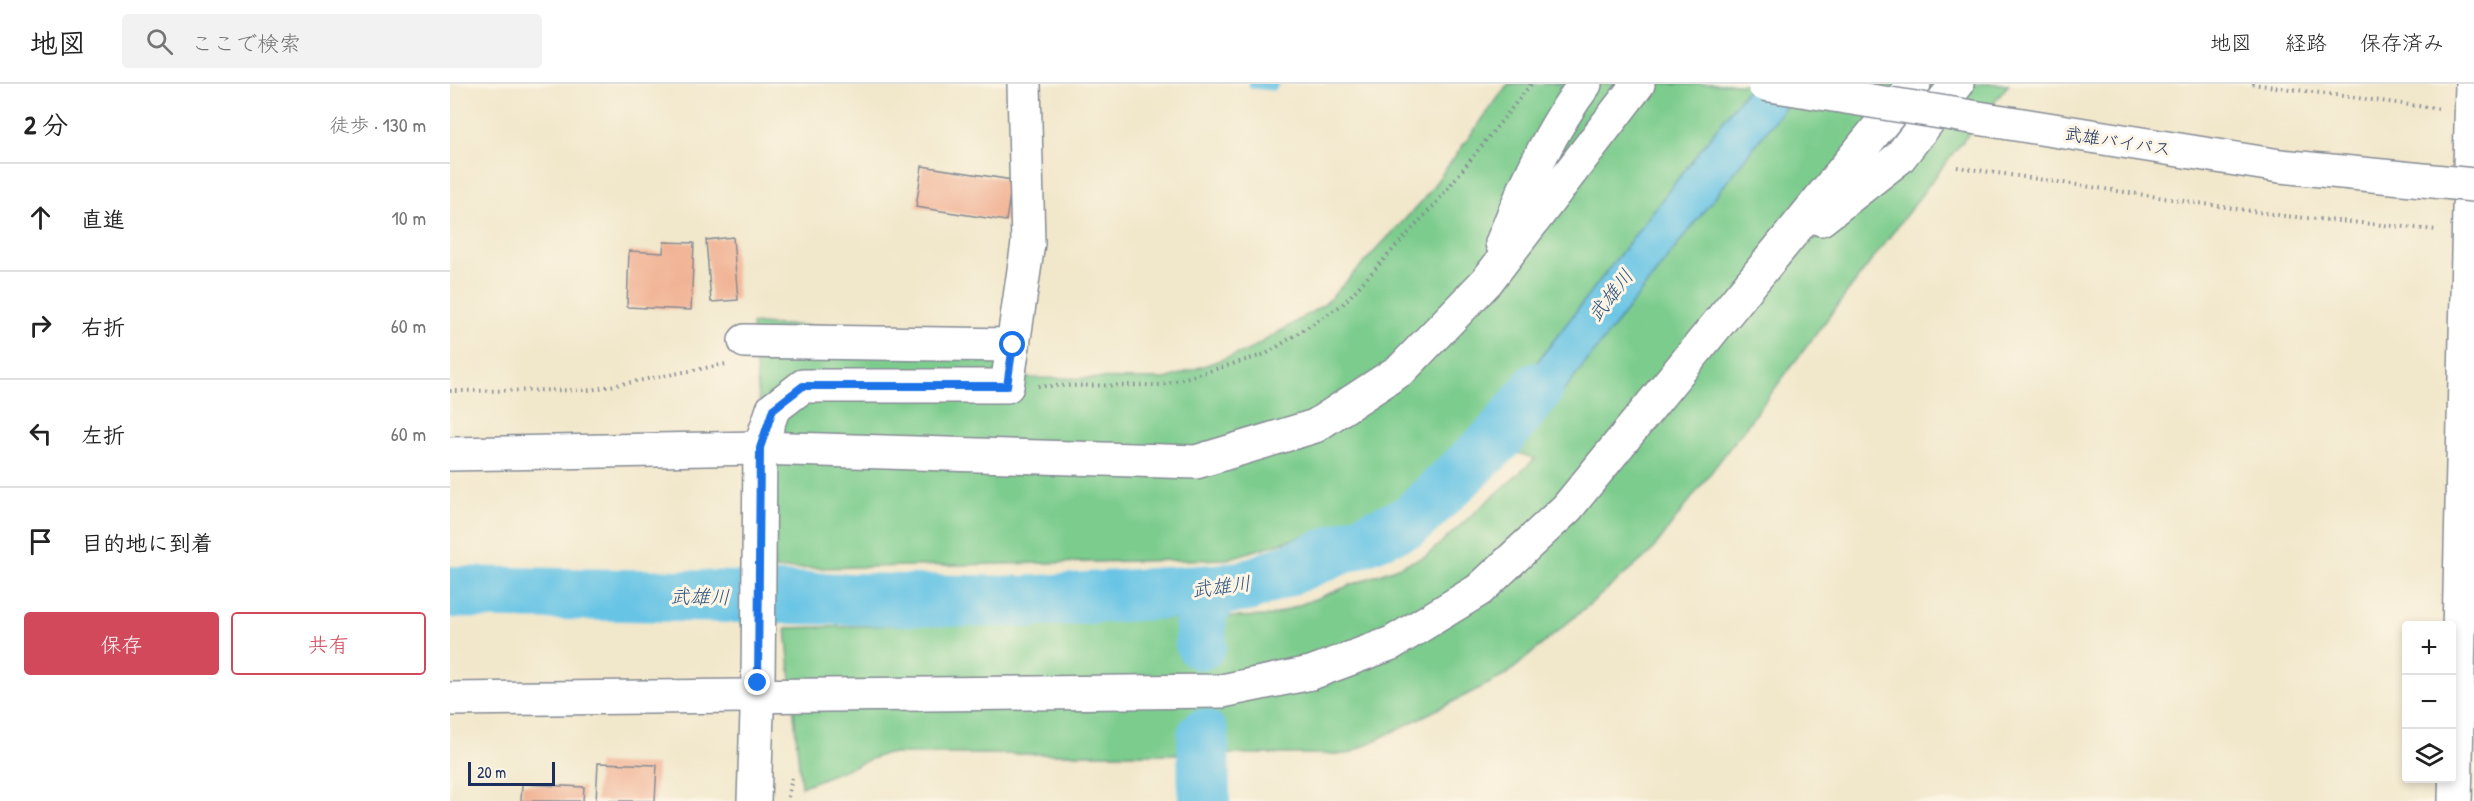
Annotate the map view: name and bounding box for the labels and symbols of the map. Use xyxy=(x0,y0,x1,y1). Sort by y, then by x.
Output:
street label: 武雄バイパス xyxy=(2063,120,2173,162)
water label: 武雄川 xyxy=(1581,263,1639,327)
route start xyxy=(999,331,1025,357)
water label: 武雄川 xyxy=(1190,569,1252,603)
water label: 武雄川 xyxy=(670,582,730,610)
route end xyxy=(744,669,770,695)
scale bar xyxy=(468,759,555,786)

